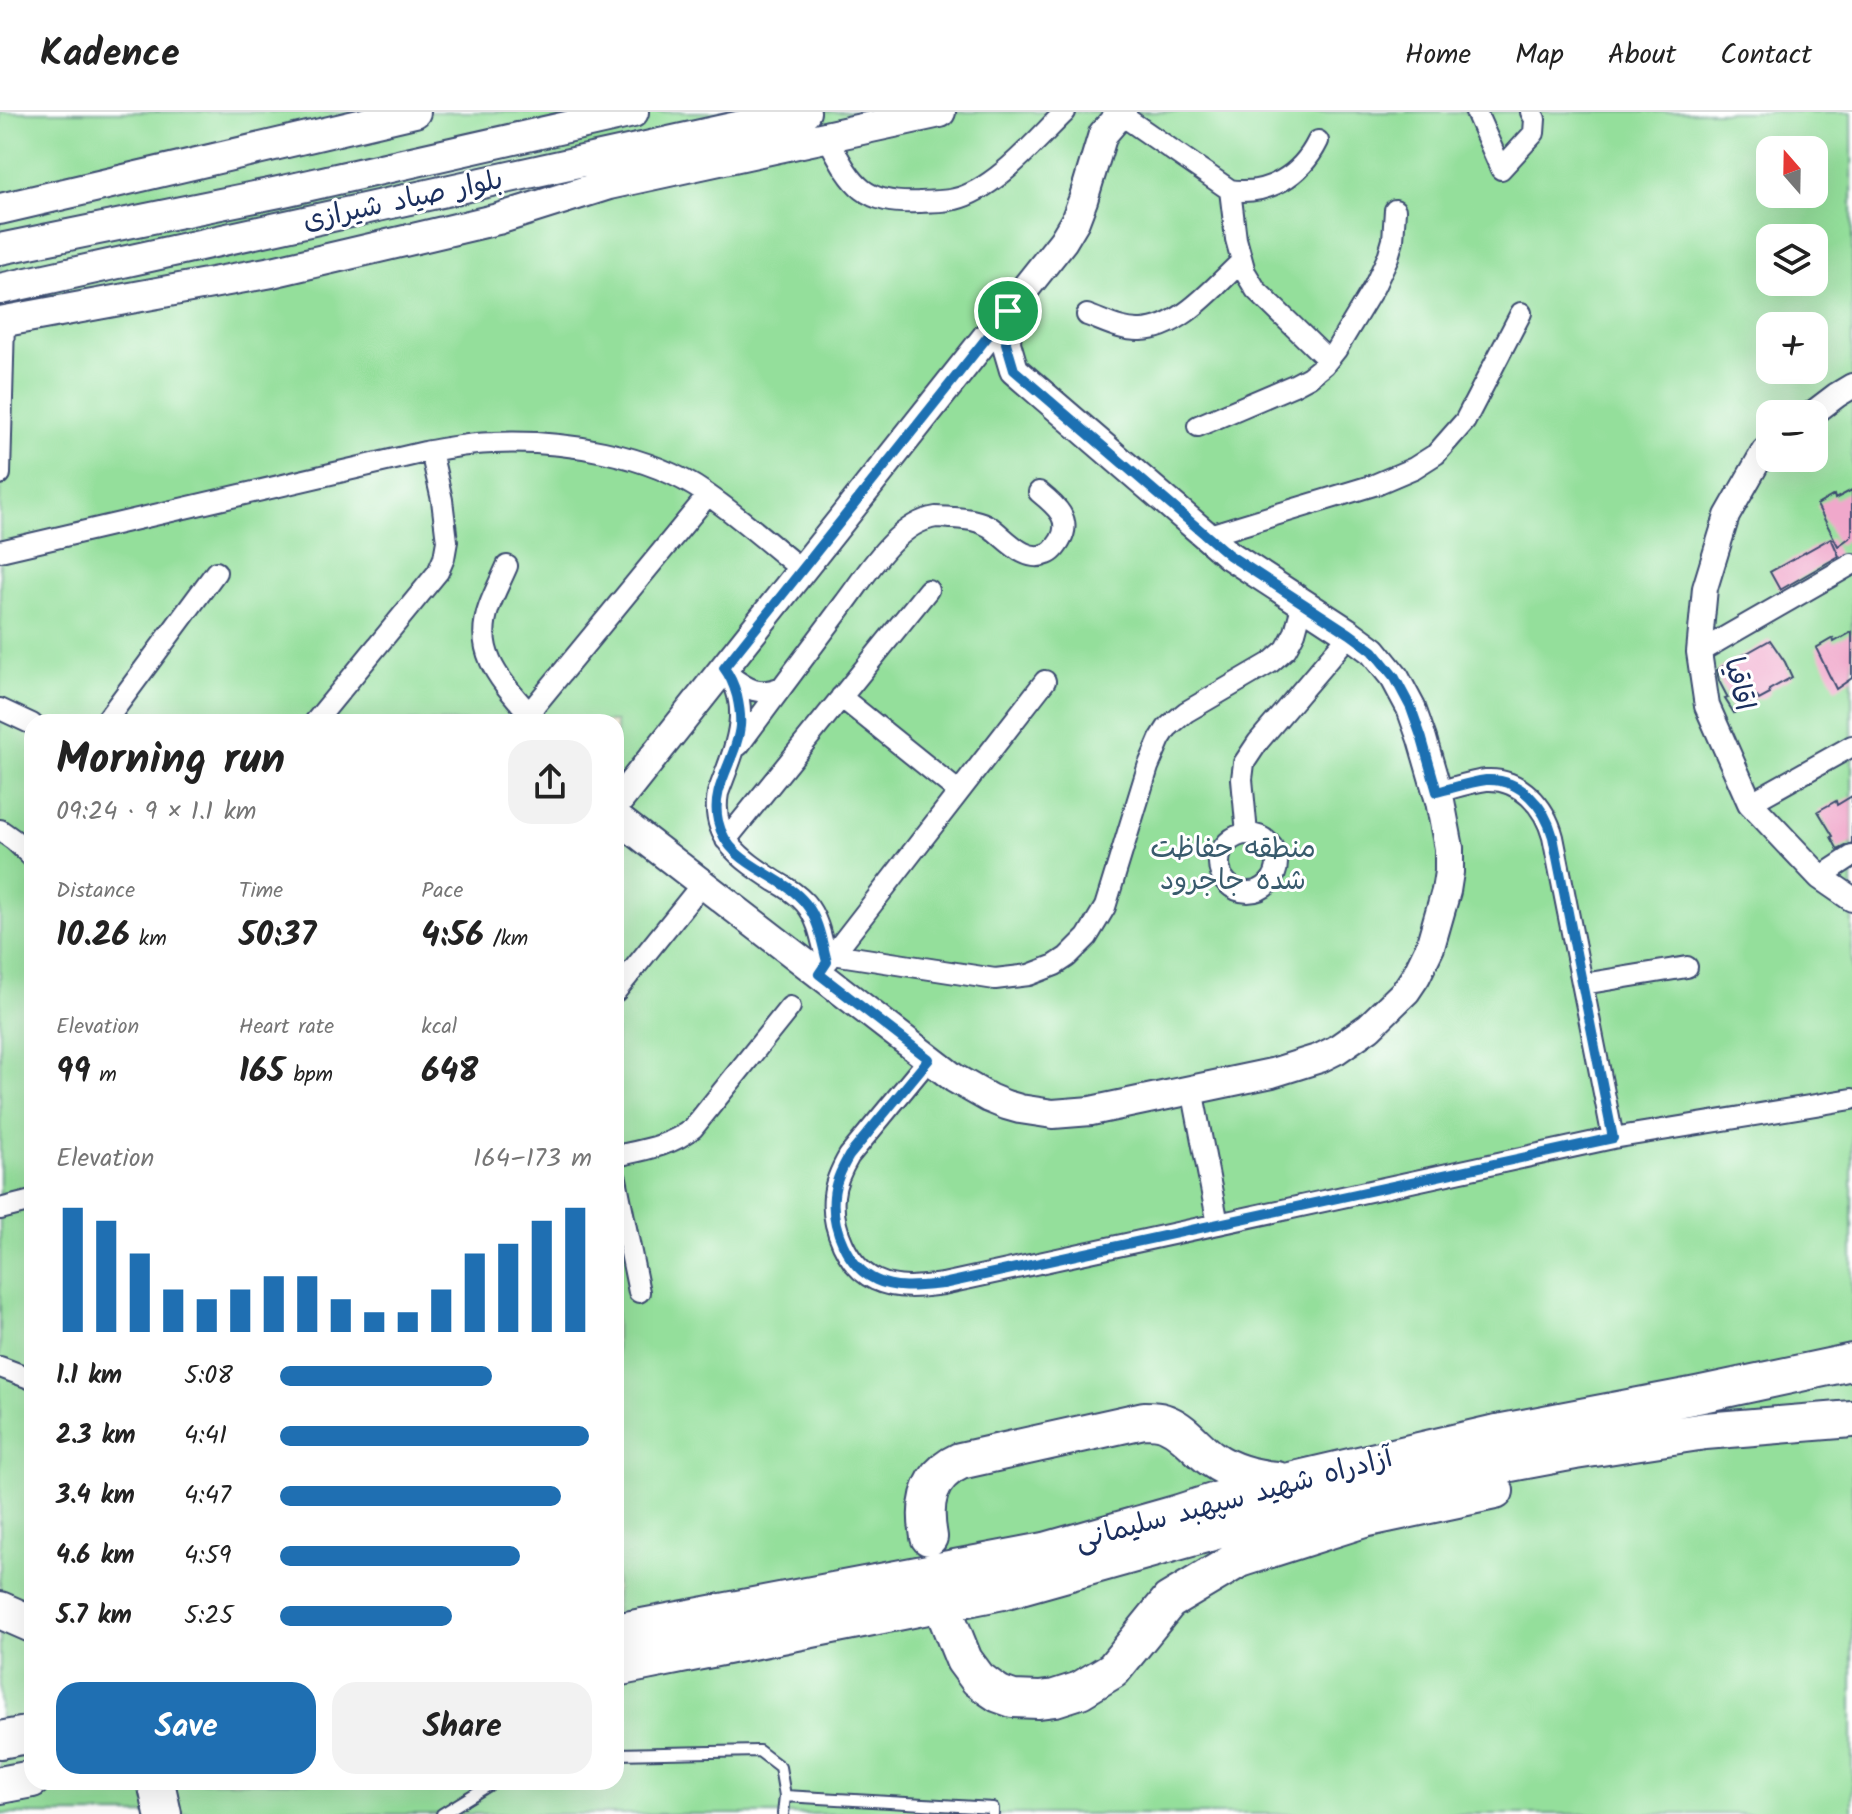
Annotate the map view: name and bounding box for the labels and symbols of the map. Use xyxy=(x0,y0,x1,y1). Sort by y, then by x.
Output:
north arrow xyxy=(1756,136,1828,208)
street label: بلوار صیاد شیرازی xyxy=(299,158,507,244)
pin xyxy=(974,277,1042,345)
street label: اقاقیا xyxy=(1710,653,1766,715)
park label: منطقه حفاظت شده جاجرود xyxy=(1150,827,1316,904)
street label: آزادراه شهید سپهبد سلیمانی xyxy=(1070,1436,1399,1564)

